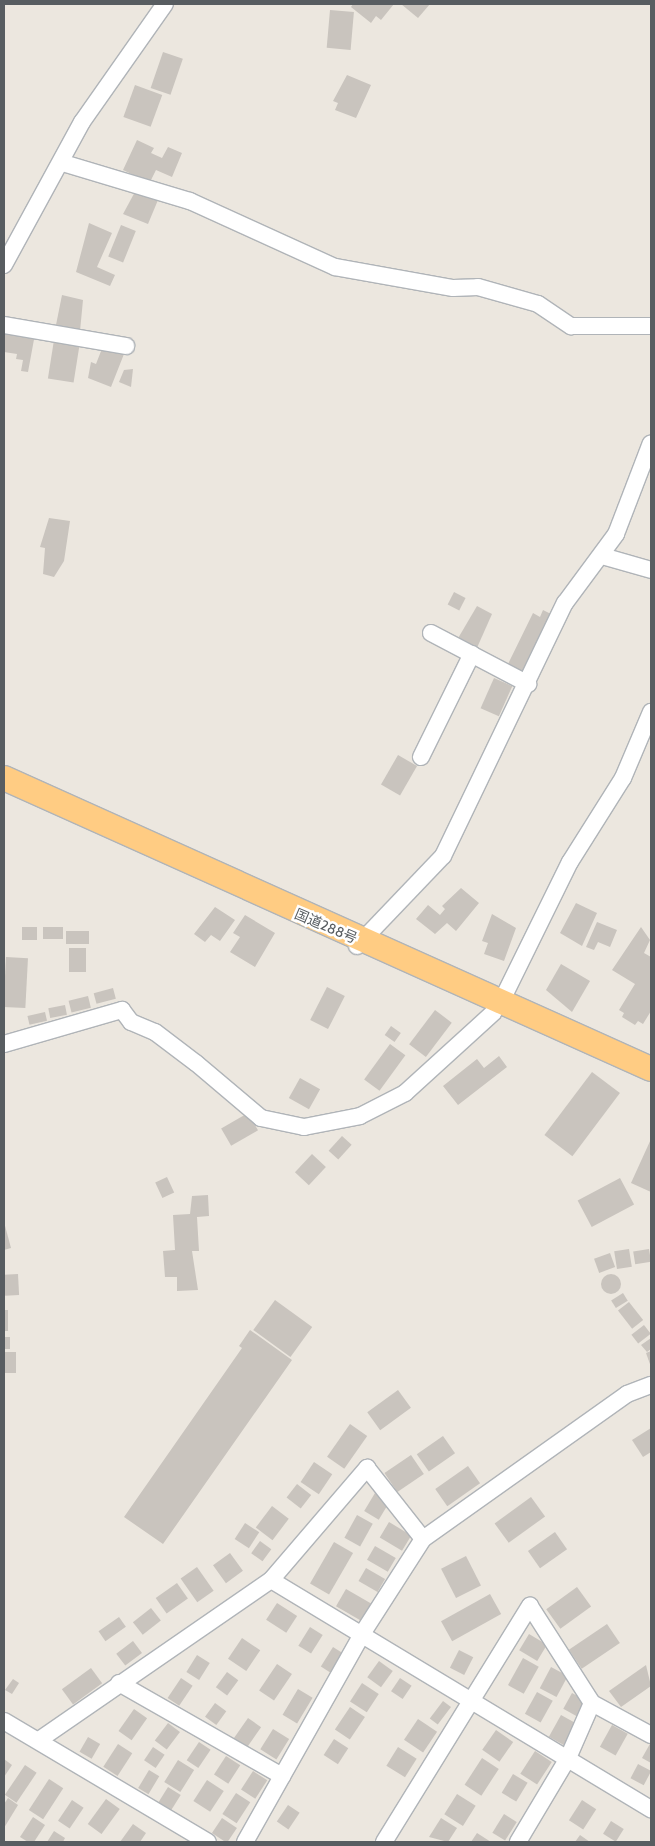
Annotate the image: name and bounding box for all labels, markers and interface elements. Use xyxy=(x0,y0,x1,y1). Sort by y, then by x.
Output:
street label: 国道288号 xyxy=(292,905,360,947)

